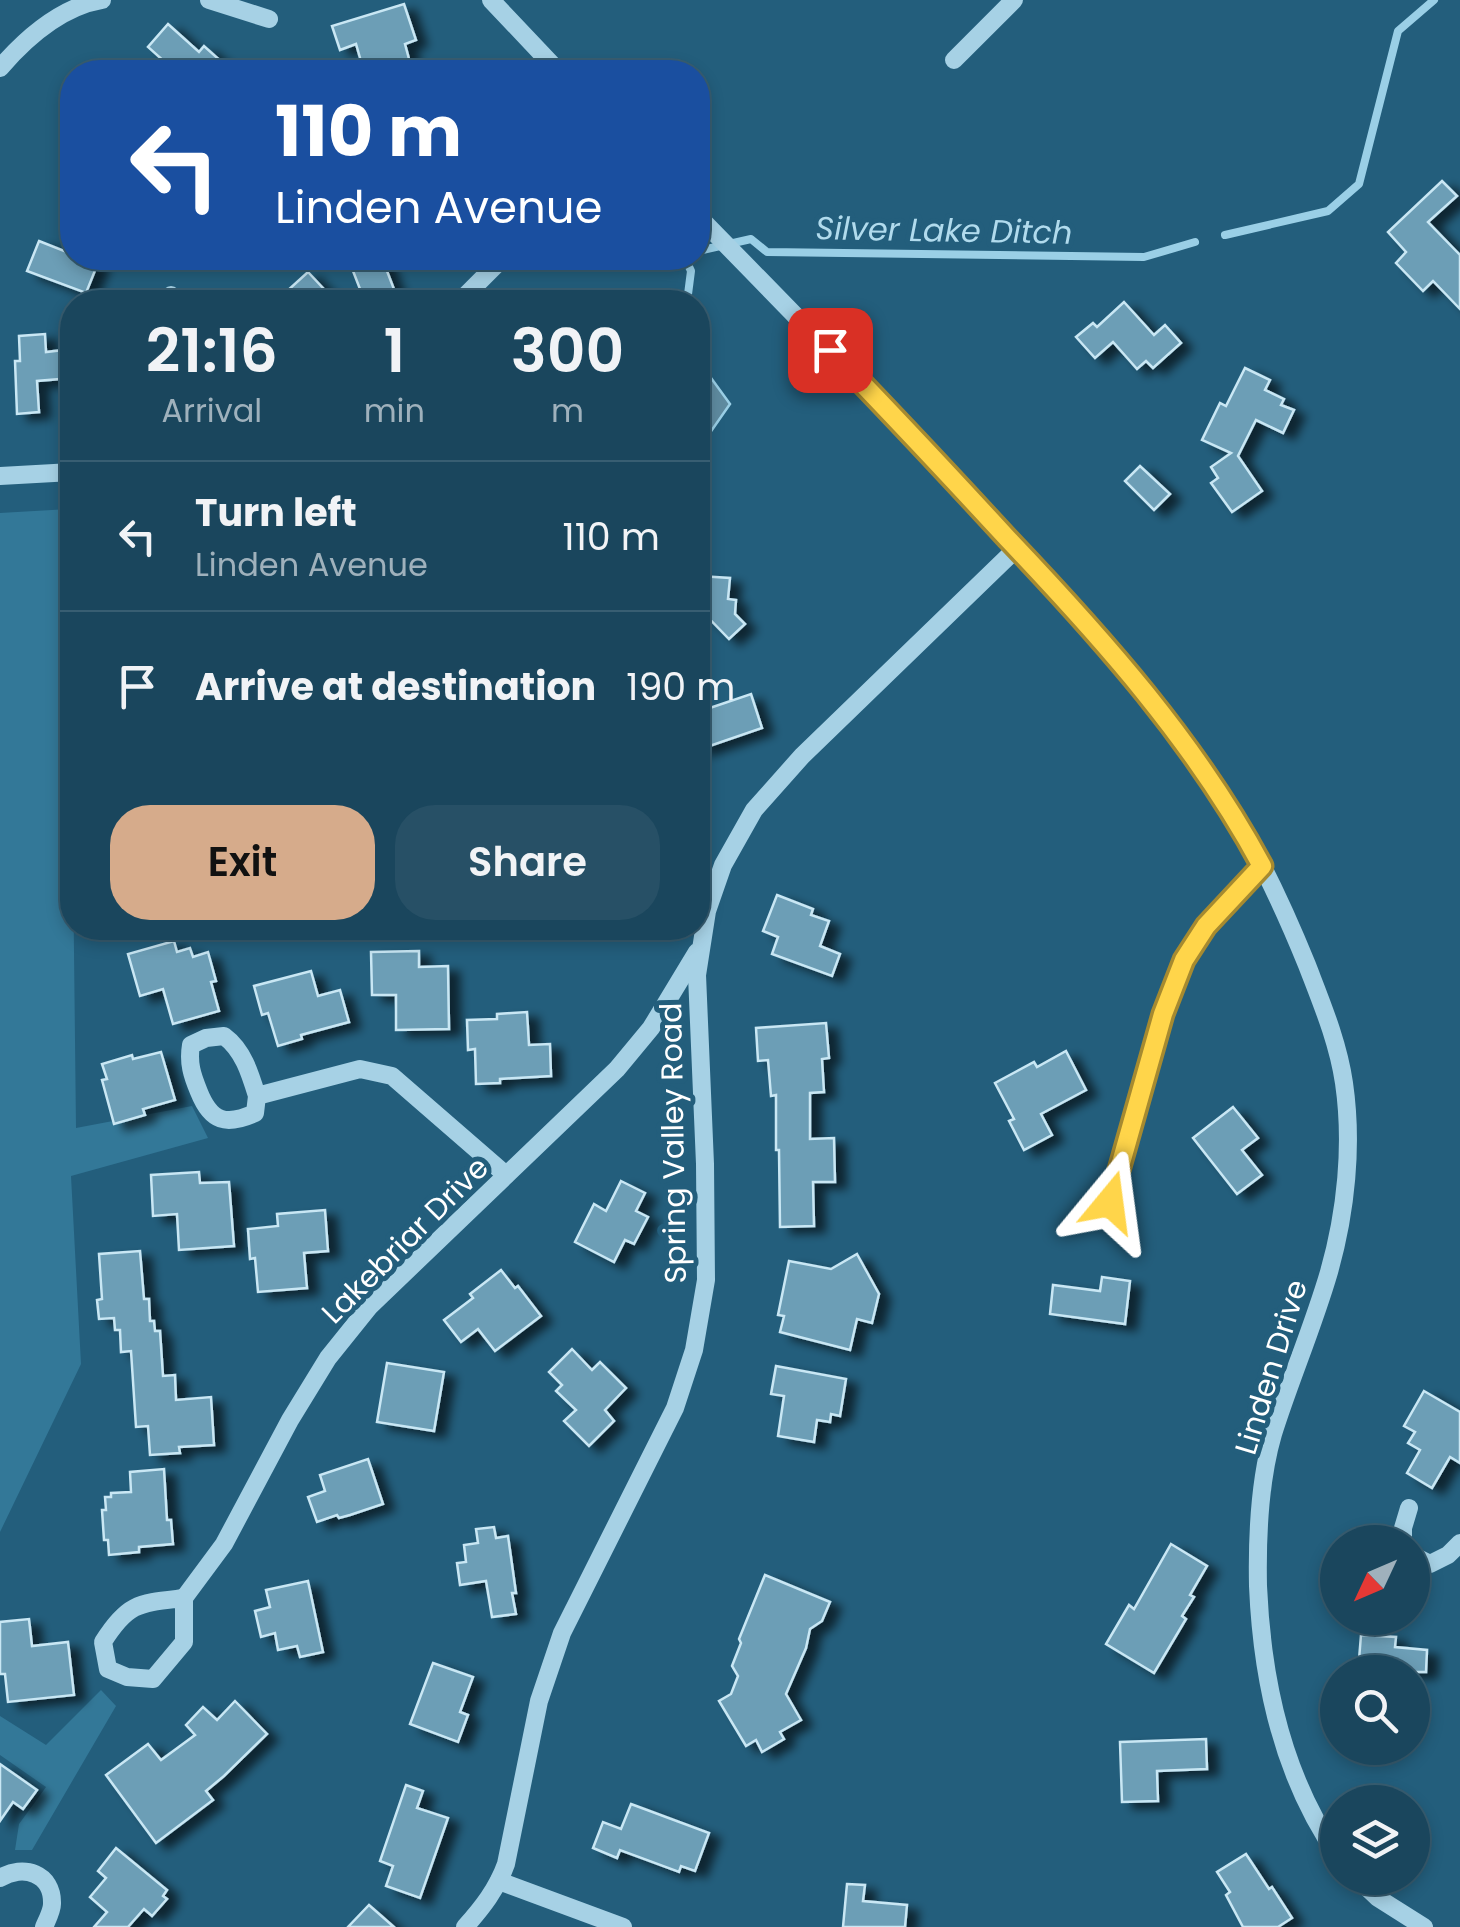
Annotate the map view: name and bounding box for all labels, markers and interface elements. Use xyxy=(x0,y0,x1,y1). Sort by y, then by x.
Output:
text: 110 m xyxy=(275,82,462,181)
icon: left xyxy=(110,100,240,230)
text: Linden Avenue xyxy=(275,176,602,239)
water label: Silver Lake Ditch xyxy=(815,205,1073,255)
pin xyxy=(788,308,873,393)
text: 21:16 xyxy=(146,309,278,393)
text: 1 xyxy=(383,309,405,393)
text: 300 xyxy=(511,309,624,393)
icon: arrive xyxy=(803,323,858,378)
text: Arrival xyxy=(161,388,262,433)
text: min xyxy=(364,388,425,433)
text: m xyxy=(551,388,584,433)
text: Turn left xyxy=(195,486,357,539)
icon: left xyxy=(110,509,165,564)
text: 110 m xyxy=(563,510,660,563)
text: Linden Avenue xyxy=(195,542,428,587)
icon: arrive xyxy=(110,659,165,714)
text: Arrive at destination xyxy=(195,660,596,713)
text: 190 m xyxy=(626,660,735,713)
button: Exit xyxy=(110,805,375,920)
button: Share xyxy=(395,805,660,920)
street label: Spring Valley Road xyxy=(649,1002,697,1284)
street label: Lakebriar Drive xyxy=(312,1147,498,1333)
position arrow xyxy=(1058,1150,1162,1254)
street label: Linden Drive xyxy=(1224,1274,1318,1460)
north arrow xyxy=(1320,1525,1430,1635)
map controls xyxy=(1320,1525,1430,1895)
button: search xyxy=(1320,1655,1430,1765)
button: layers xyxy=(1320,1785,1430,1895)

